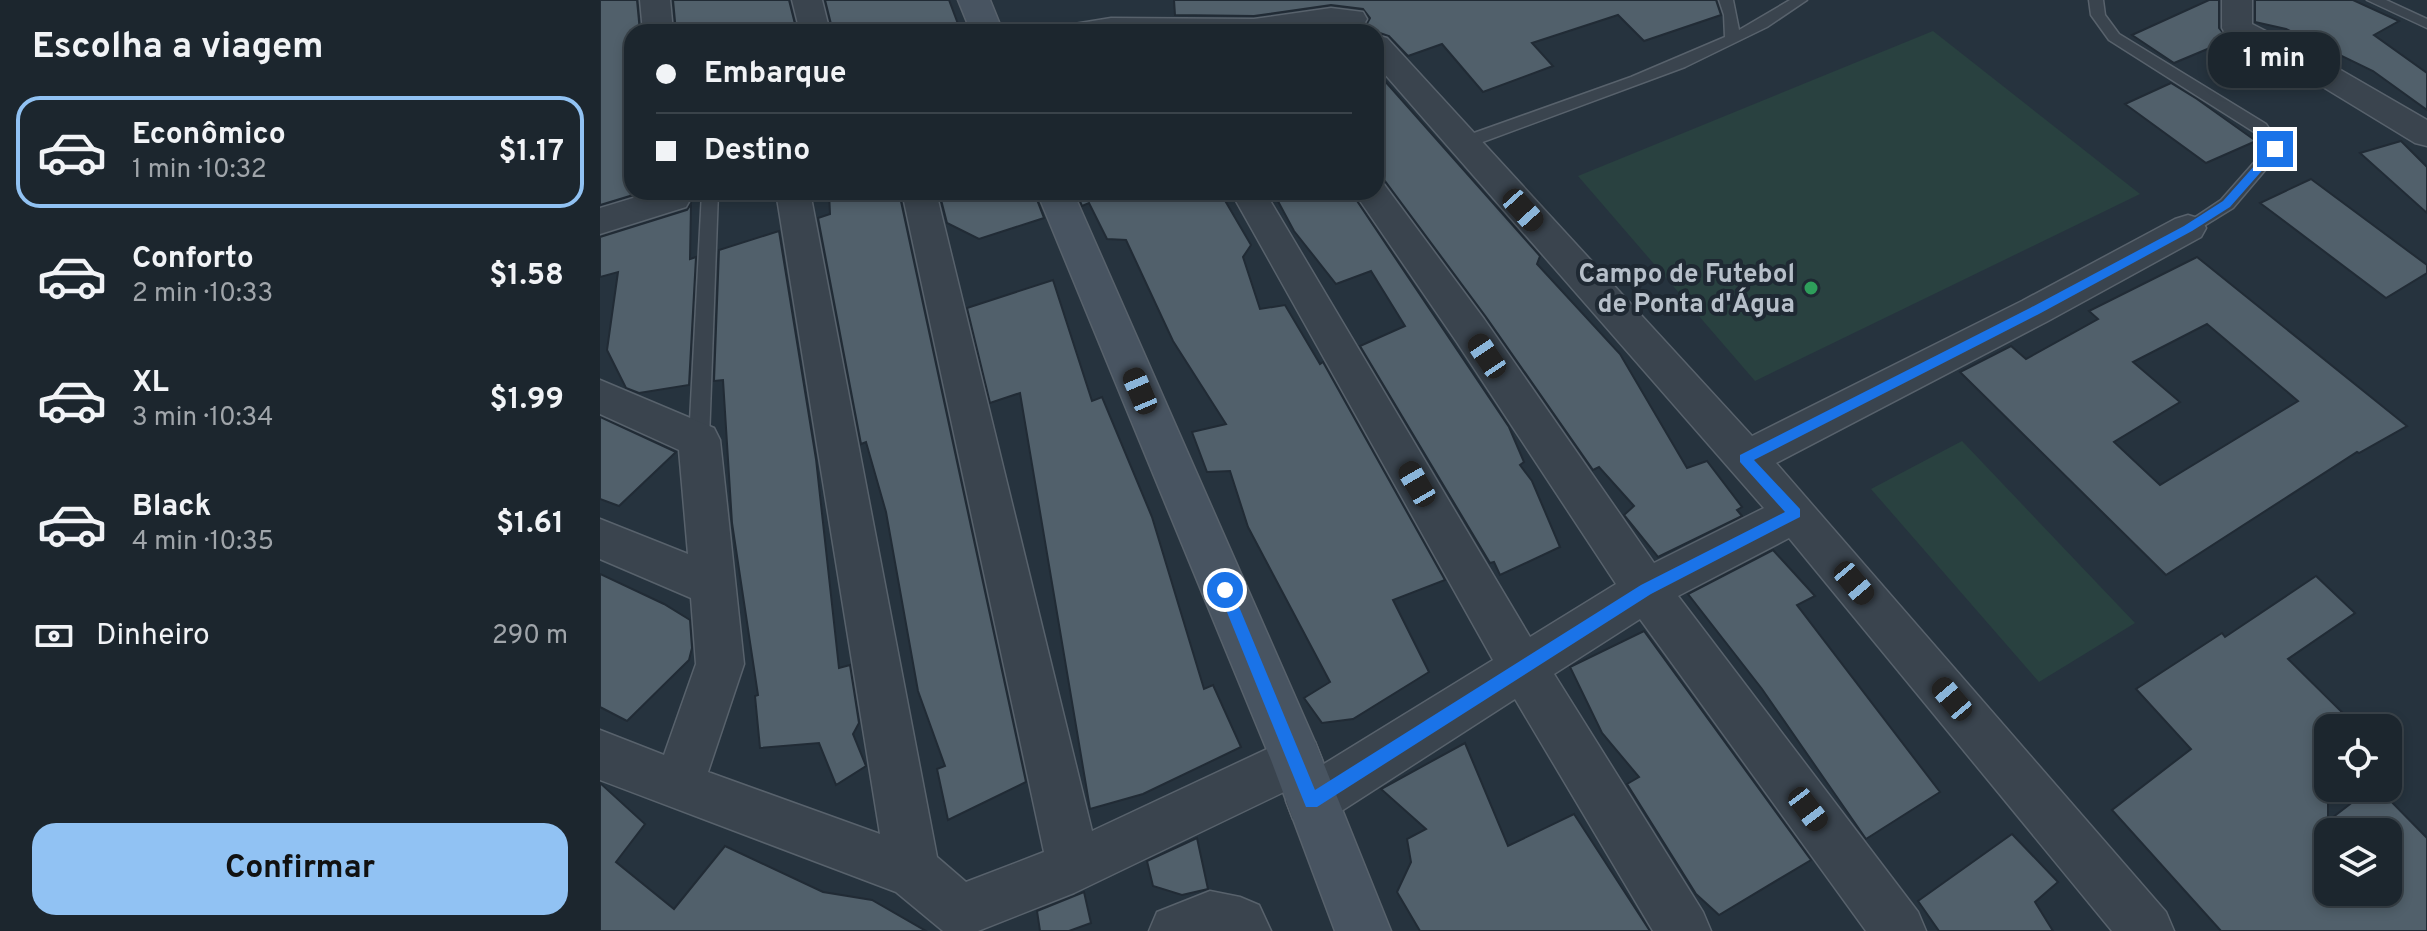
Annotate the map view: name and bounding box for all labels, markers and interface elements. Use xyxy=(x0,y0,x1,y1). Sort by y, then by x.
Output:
text: Escolha a viagem xyxy=(32,25,324,71)
callout: 1 min xyxy=(2209,33,2341,89)
text: 1 min xyxy=(2243,43,2305,76)
text: Embarque xyxy=(704,56,846,93)
icon: car xyxy=(36,116,108,188)
text: Econômico xyxy=(132,117,286,154)
route end xyxy=(2257,131,2293,167)
text: Destino xyxy=(704,133,810,170)
text: $1.17 xyxy=(498,134,564,171)
text: 1 min · 10:32 xyxy=(132,154,267,187)
car xyxy=(1498,184,1548,236)
icon: car xyxy=(36,240,108,312)
text: Conforto xyxy=(132,241,254,278)
text: $1.58 xyxy=(489,258,564,295)
place label: Campo de Futebol de Ponta d'Água xyxy=(1578,259,1795,322)
text: 2 min · 10:33 xyxy=(132,278,273,311)
marker: Campo de Futebol de Ponta d'Água xyxy=(1802,279,1820,297)
car xyxy=(1464,329,1510,383)
icon: car xyxy=(36,364,108,436)
car xyxy=(1120,364,1160,418)
text: XL xyxy=(132,365,169,402)
text: $1.99 xyxy=(490,382,564,419)
text: 3 min · 10:34 xyxy=(132,402,273,435)
car xyxy=(1395,457,1439,511)
icon: car xyxy=(36,488,108,560)
text: Black xyxy=(132,489,211,526)
text: $1.61 xyxy=(496,506,564,543)
text: 4 min · 10:35 xyxy=(132,526,274,559)
car xyxy=(1829,557,1879,609)
route start xyxy=(1207,572,1243,608)
icon: cash xyxy=(32,614,76,658)
text: Dinheiro xyxy=(96,618,210,655)
text: 290 m xyxy=(492,620,568,653)
car xyxy=(1927,673,1977,725)
map controls xyxy=(2314,714,2402,906)
button: locate xyxy=(2314,714,2402,802)
car xyxy=(1784,783,1832,835)
button: layers xyxy=(2314,818,2402,906)
button: Confirmar xyxy=(32,823,568,915)

